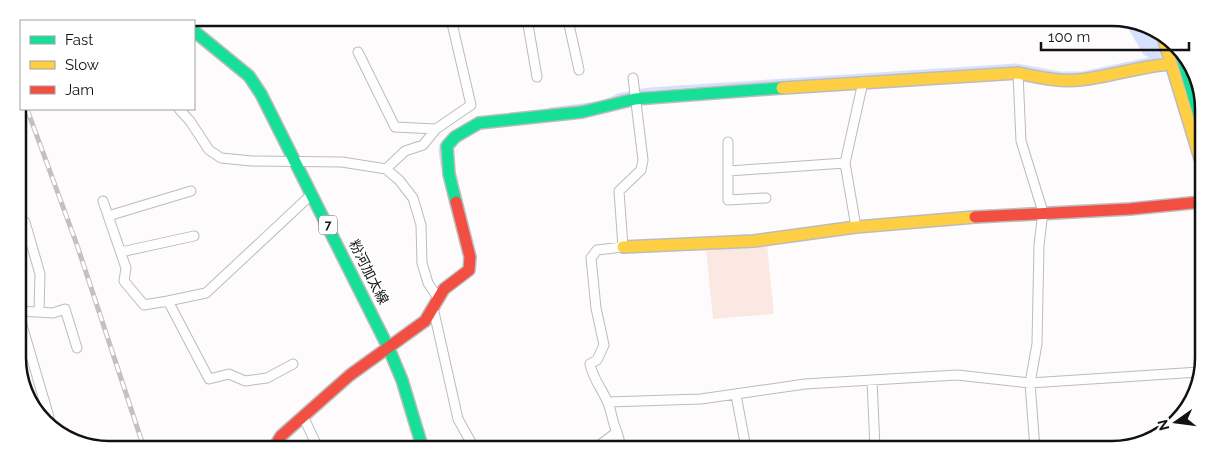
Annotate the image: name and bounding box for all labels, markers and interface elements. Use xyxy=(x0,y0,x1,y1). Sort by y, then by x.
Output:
legend xyxy=(20,20,195,110)
scale bar xyxy=(1041,20,1188,52)
text: 100 m xyxy=(1048,28,1090,46)
text: Fast xyxy=(65,31,93,49)
text: Slow xyxy=(65,56,99,74)
text: Jam xyxy=(65,81,94,99)
road number: 7 xyxy=(319,216,337,234)
street label: 粉河加太線 xyxy=(346,237,392,307)
north arrow xyxy=(1151,397,1201,447)
text: N xyxy=(1154,418,1172,432)

